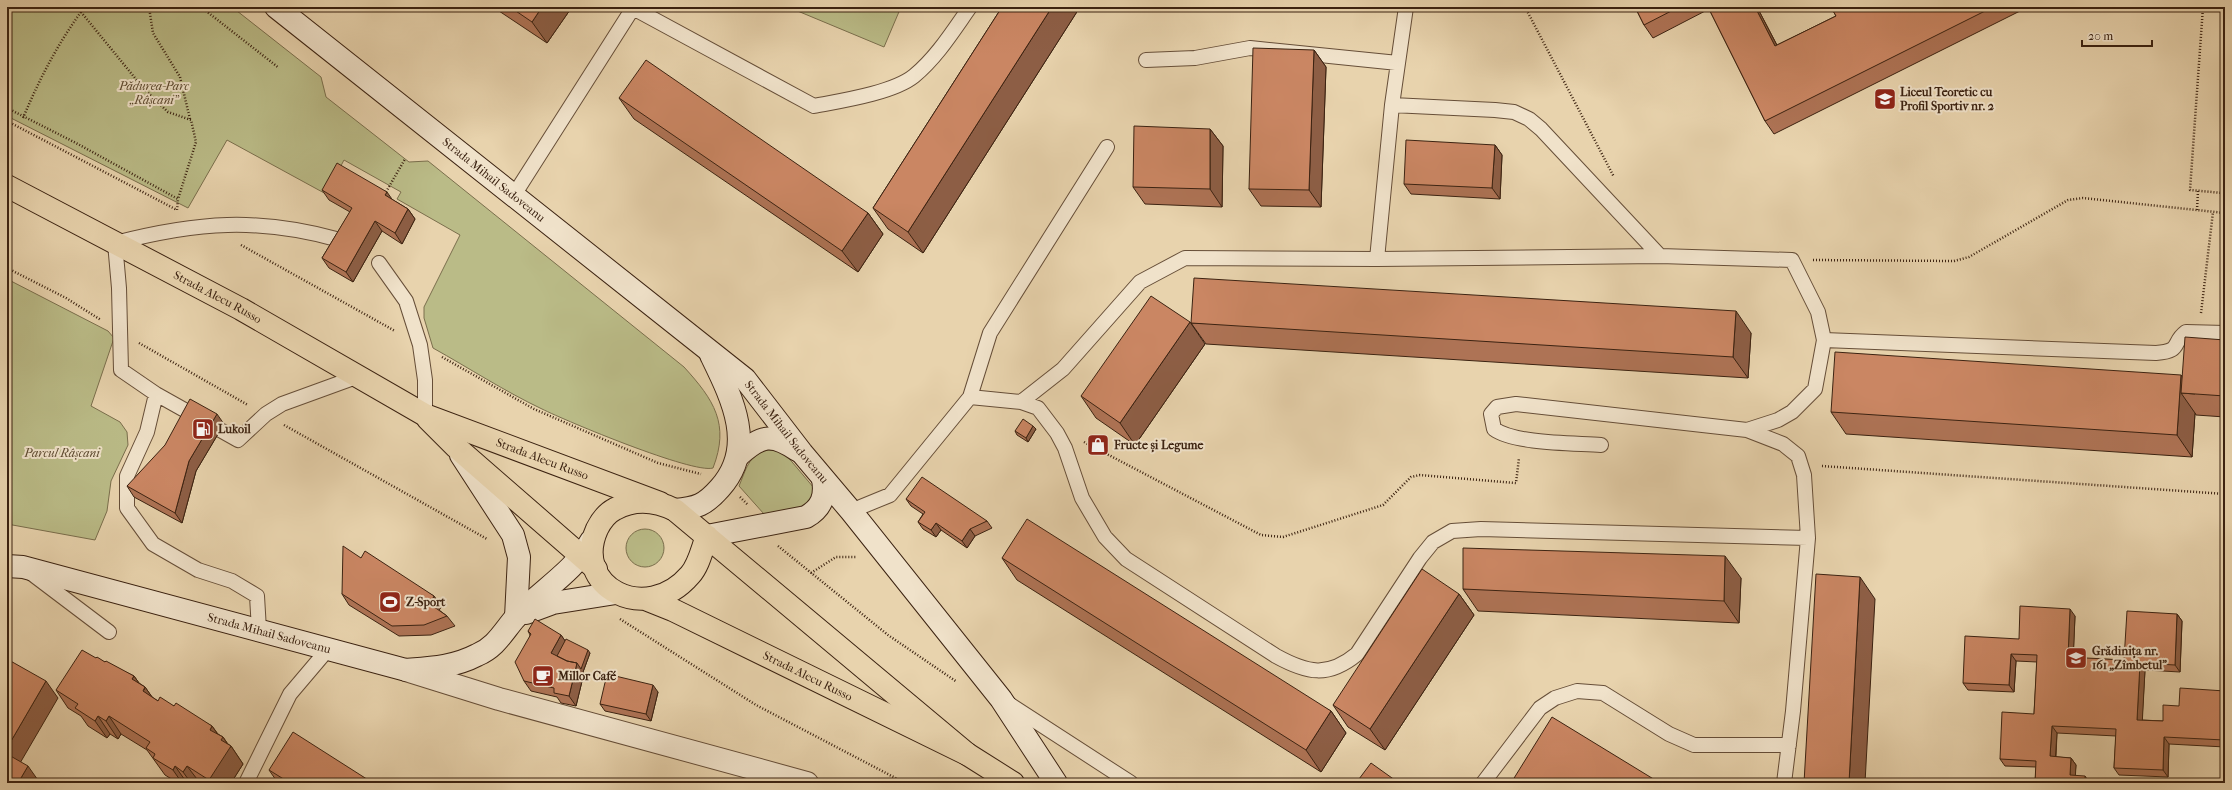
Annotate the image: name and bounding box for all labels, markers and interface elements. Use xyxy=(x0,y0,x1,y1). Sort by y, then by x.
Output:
scale bar xyxy=(2082,22,2152,48)
text: 20 m xyxy=(2088,29,2113,43)
park label: Pădurea-Parc „Râșcani” xyxy=(118,79,189,107)
place label: Liceul Teoretic cu Profil Sportiv nr. 2 xyxy=(1900,85,1995,114)
school or university icon: Liceul Teoretic cu Profil Sportiv nr. 2 xyxy=(1872,86,1898,112)
street label: Strada Mihail Sadoveanu xyxy=(440,135,548,225)
street label: Strada Alecu Russo xyxy=(171,268,264,326)
street label: Strada Mihail Sadoveanu xyxy=(742,378,832,486)
fuel station icon: Lukoil xyxy=(190,416,216,442)
place label: Lukoil xyxy=(218,422,252,436)
shop icon: Fructe și Legume xyxy=(1085,432,1111,458)
street label: Strada Alecu Russo xyxy=(494,435,591,483)
place label: Fructe și Legume xyxy=(1113,438,1204,453)
park label: Parcul Râșcani xyxy=(23,446,101,460)
sports icon: Z-Sport xyxy=(377,589,403,615)
place label: Z-Sport xyxy=(406,595,446,610)
street label: Strada Mihail Sadoveanu xyxy=(206,610,333,657)
place label: Grădinița nr. 161 „Zîmbetul” xyxy=(2092,644,2167,672)
school or university icon: Grădinița nr. 161 „Zîmbetul” xyxy=(2063,645,2089,671)
street label: Strada Alecu Russo xyxy=(761,648,855,704)
cafe icon: Millor Café xyxy=(530,663,556,689)
place label: Millor Café xyxy=(557,669,616,683)

